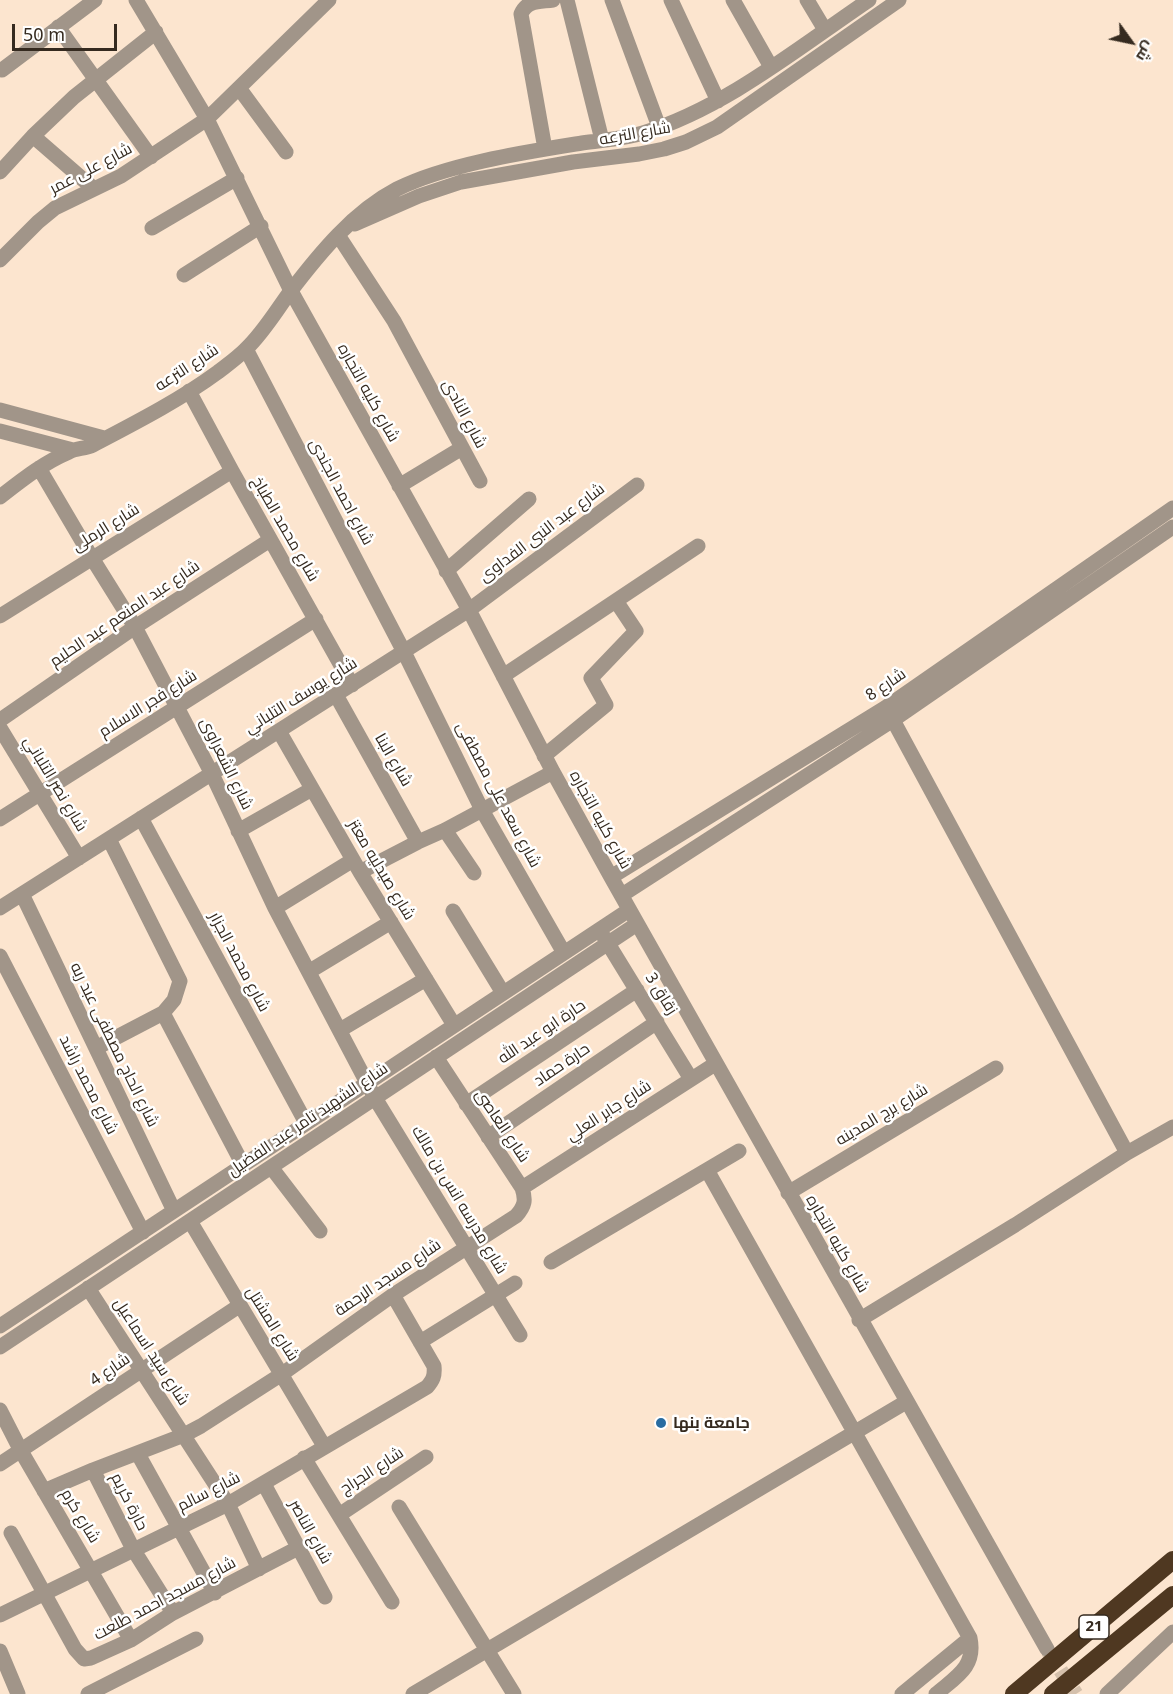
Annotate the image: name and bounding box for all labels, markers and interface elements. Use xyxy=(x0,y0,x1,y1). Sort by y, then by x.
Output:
scale bar xyxy=(15,12,120,50)
north arrow xyxy=(1101,12,1161,72)
text: 50 m xyxy=(23,22,65,46)
text: ش xyxy=(1131,37,1161,66)
street label: شارع الترعه xyxy=(598,118,672,150)
street label: شارع على عمر xyxy=(46,139,136,199)
street label: شارع الترعه xyxy=(152,340,222,396)
street label: شارع كليه التجاره xyxy=(333,340,403,446)
street label: شارع النادى xyxy=(438,376,490,452)
street label: شارع احمد الجندى xyxy=(305,435,377,549)
street label: شارع محمد الطباخ xyxy=(247,473,323,585)
street label: شارع عبد النبى الفداوى xyxy=(475,480,609,586)
street label: شارع الرملى xyxy=(69,500,143,556)
street label: شارع عبد المنعم عبد الحليم xyxy=(46,557,204,671)
street label: شارع يوسف التلباني xyxy=(241,654,361,738)
street label: شارع 8 xyxy=(862,665,910,705)
street label: شارع فجر الاسلام xyxy=(95,666,201,742)
street label: شارع الشعراوى xyxy=(195,715,257,813)
street label: شارع سعد على مصطفى xyxy=(451,719,545,871)
street label: شارع البنا xyxy=(370,730,416,790)
street label: شارع نصر التلباني xyxy=(19,733,91,835)
street label: شارع كليه التجاره xyxy=(565,767,635,873)
street label: شارع صيدليه معتز xyxy=(343,816,419,924)
street label: شارع محمد الجزار xyxy=(205,909,273,1015)
street label: شارع الحاج مصطفى عبد ربه xyxy=(66,960,162,1130)
street label: زقاق 3 xyxy=(641,970,681,1018)
street label: حارة ابو عبد الله xyxy=(495,996,589,1068)
street label: شارع محمد راشد xyxy=(55,1032,121,1138)
street label: حارة حماد xyxy=(530,1039,594,1091)
street label: شارع الشهيد تامر عبد الفضيل xyxy=(224,1059,392,1181)
street label: شارع جابر العلي xyxy=(563,1076,655,1146)
street label: شارع برج المدينه xyxy=(833,1080,931,1150)
street label: شارع العاصى xyxy=(471,1086,533,1166)
street label: شارع مدرسه انس بن مالك xyxy=(407,1122,511,1278)
street label: شارع كليه التجاره xyxy=(801,1192,873,1296)
street label: شارع مسجد الرحمة xyxy=(331,1235,445,1321)
street label: شارع المشتل xyxy=(242,1283,302,1365)
street label: شارع سيد اسماعيل xyxy=(109,1295,193,1409)
street label: شارع 4 xyxy=(86,1350,134,1390)
place label: جامعة بنها xyxy=(673,1413,750,1433)
marker: جامعة بنها xyxy=(654,1416,668,1430)
street label: شارع الجراج xyxy=(337,1443,407,1499)
street label: شارع سالم xyxy=(174,1468,244,1516)
street label: حارة كريم xyxy=(106,1470,152,1534)
street label: شارع كرم xyxy=(56,1485,104,1547)
street label: شارع الناصر xyxy=(284,1496,336,1568)
street label: شارع مسجد احمد طلعت xyxy=(91,1553,239,1645)
road number: 21 xyxy=(1079,1615,1109,1639)

